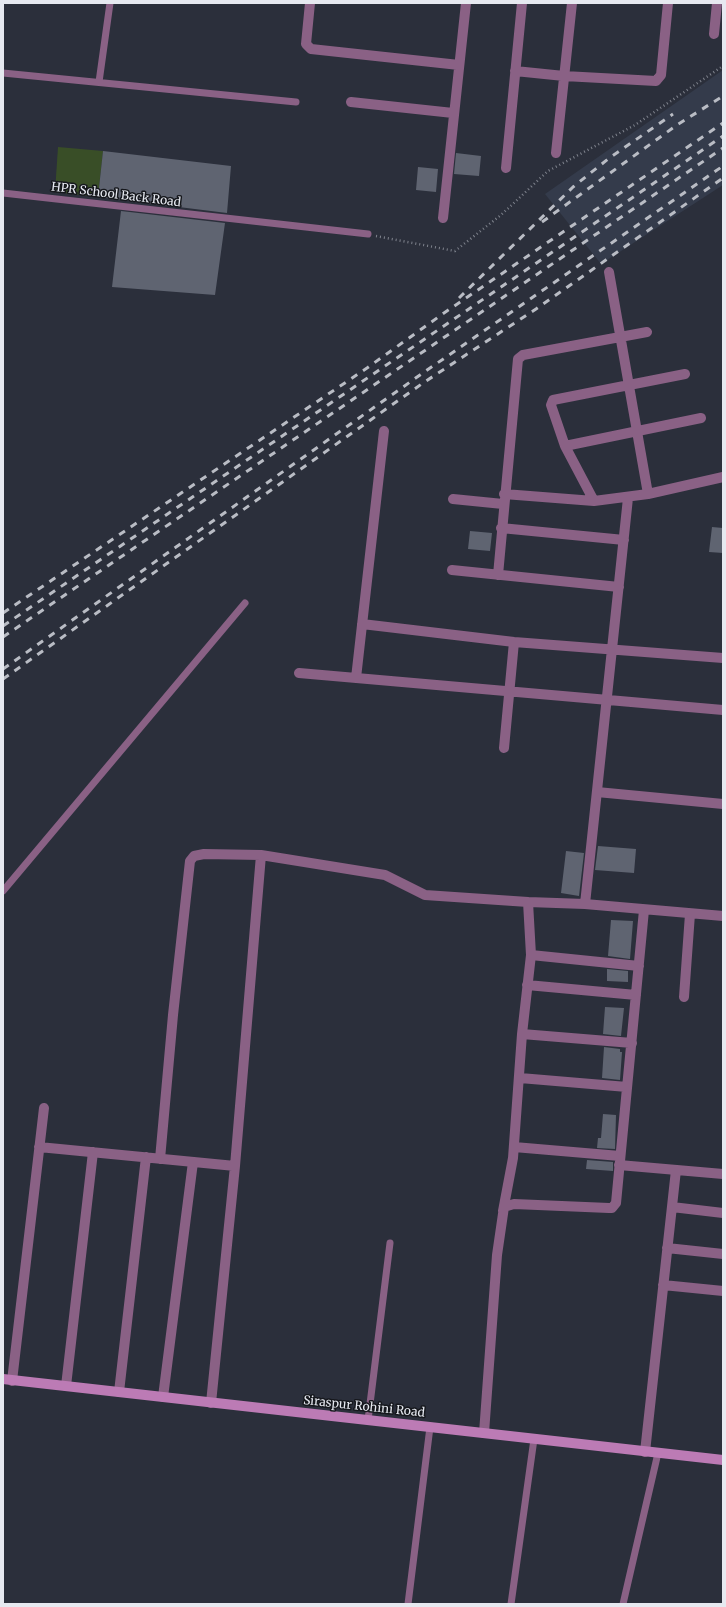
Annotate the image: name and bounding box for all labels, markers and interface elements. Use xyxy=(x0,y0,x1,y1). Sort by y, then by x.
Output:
street label: HPR School Back Road xyxy=(50,180,182,210)
street label: Siraspur Rohini Road xyxy=(302,1393,426,1421)

